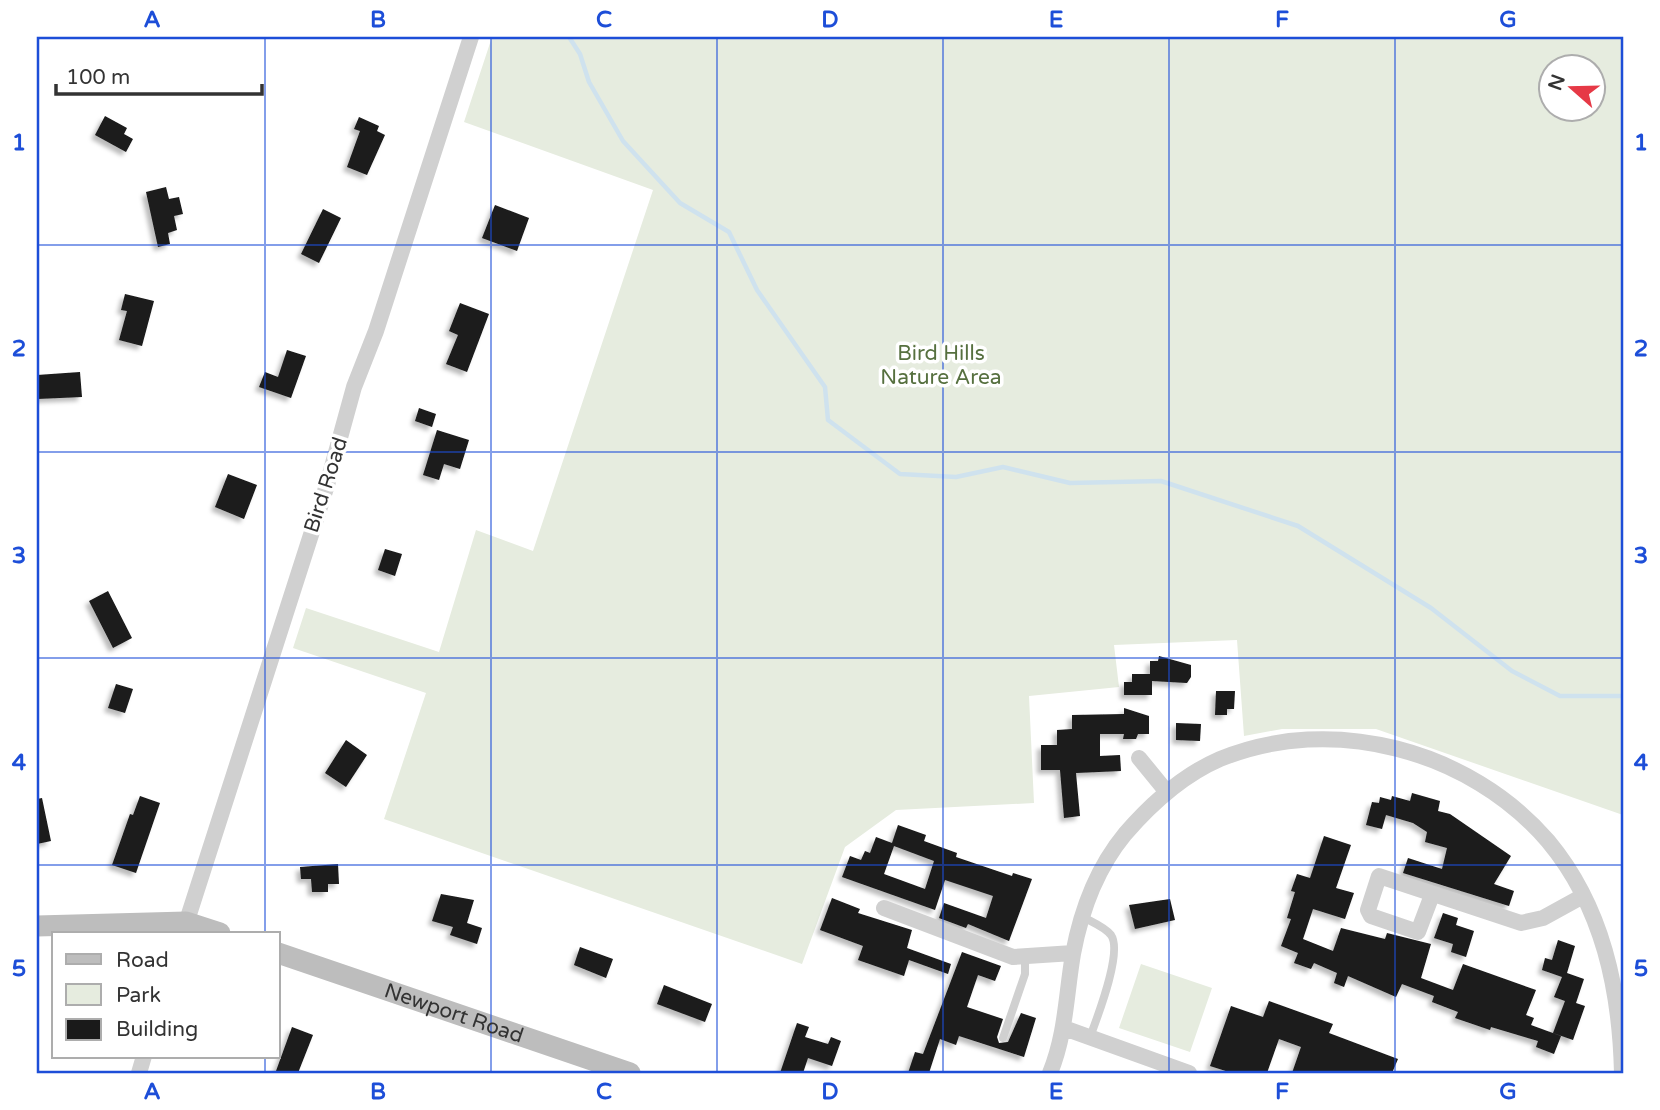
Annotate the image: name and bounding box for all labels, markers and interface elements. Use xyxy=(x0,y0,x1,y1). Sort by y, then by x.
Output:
text: A xyxy=(143,6,161,34)
text: B xyxy=(370,6,386,34)
text: C xyxy=(596,6,612,34)
text: D xyxy=(821,6,839,34)
text: E xyxy=(1049,6,1063,34)
text: F xyxy=(1275,6,1289,34)
text: G xyxy=(1499,6,1517,34)
scale bar xyxy=(56,52,262,96)
north arrow xyxy=(1538,52,1608,122)
text: 100 m xyxy=(66,65,130,90)
text: N xyxy=(1544,72,1570,93)
text: 1 xyxy=(12,129,26,157)
text: 1 xyxy=(1634,129,1648,157)
text: 2 xyxy=(12,335,26,363)
text: 2 xyxy=(1634,335,1648,363)
park label: Bird Hills Nature Area xyxy=(880,341,1002,390)
street label: Bird Road xyxy=(299,434,353,536)
text: 3 xyxy=(12,542,26,570)
text: 3 xyxy=(1634,542,1648,570)
text: 4 xyxy=(12,749,27,777)
text: 4 xyxy=(1634,749,1649,777)
legend xyxy=(52,932,280,1058)
text: Road xyxy=(116,948,169,973)
text: 5 xyxy=(12,955,26,983)
text: 5 xyxy=(1634,955,1648,983)
street label: Newport Road xyxy=(381,978,527,1048)
text: Park xyxy=(116,983,161,1008)
text: Building xyxy=(116,1017,198,1042)
text: A xyxy=(143,1078,161,1106)
text: B xyxy=(370,1078,386,1106)
text: C xyxy=(596,1078,612,1106)
text: D xyxy=(821,1078,839,1106)
text: E xyxy=(1049,1078,1063,1106)
text: F xyxy=(1275,1078,1289,1106)
text: G xyxy=(1499,1078,1517,1106)

